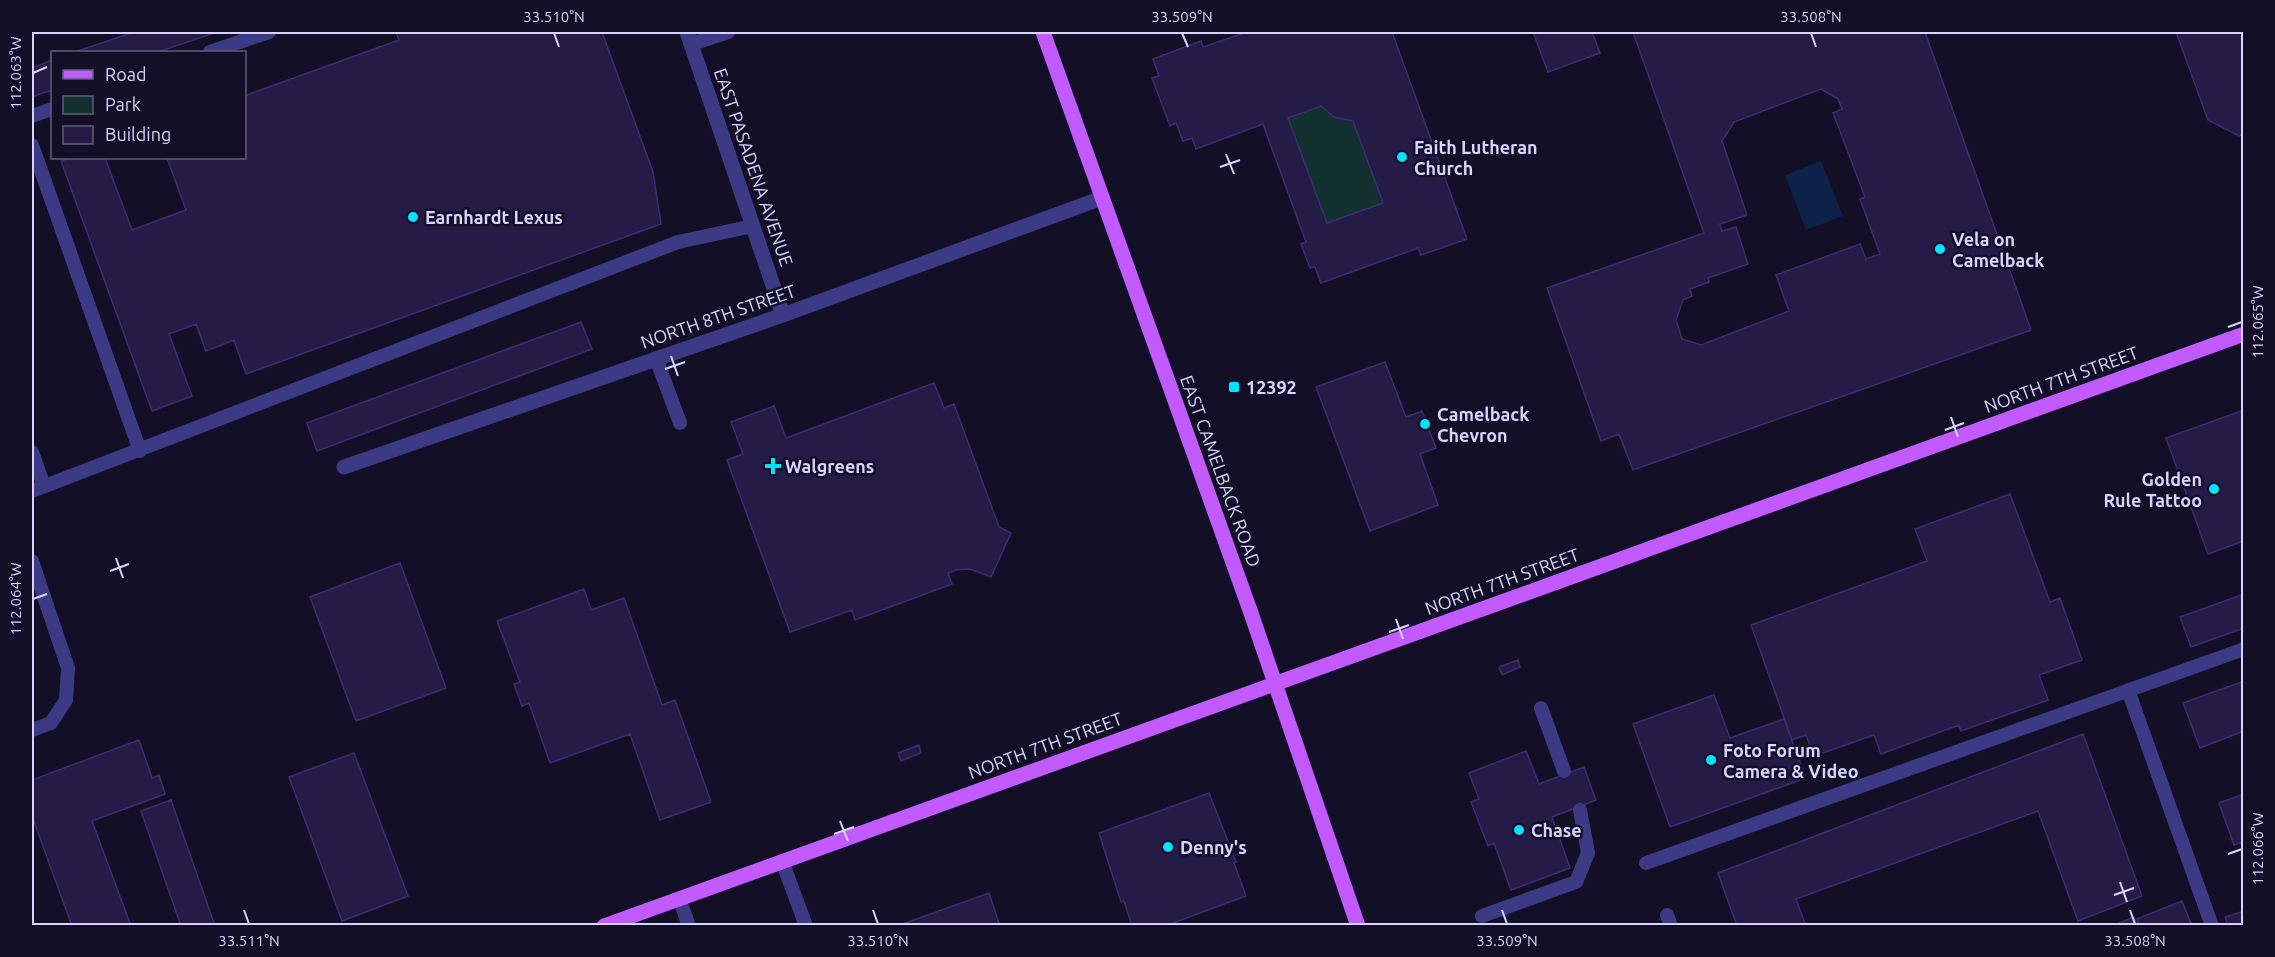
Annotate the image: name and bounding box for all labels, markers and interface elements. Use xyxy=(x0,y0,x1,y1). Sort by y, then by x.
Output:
text: 33.510°N xyxy=(523,8,585,25)
text: 33.509°N xyxy=(1151,8,1213,25)
text: 33.508°N xyxy=(1780,8,1842,25)
text: 112.063°W xyxy=(7,36,24,110)
legend xyxy=(51,51,246,159)
text: Road xyxy=(105,64,147,84)
street label: EAST PASADENA AVENUE xyxy=(711,65,797,269)
text: Park xyxy=(105,94,141,114)
text: Building xyxy=(105,124,171,144)
place label: Faith Lutheran Church xyxy=(1414,137,1538,178)
marker: Faith Lutheran Church xyxy=(1395,150,1409,164)
place label: Earnhardt Lexus xyxy=(425,207,563,227)
marker: Earnhardt Lexus xyxy=(406,210,420,224)
place label: Vela on Camelback xyxy=(1952,229,2044,270)
marker: Vela on Camelback xyxy=(1933,242,1947,256)
street label: NORTH 8TH STREET xyxy=(638,280,798,352)
text: 112.065°W xyxy=(2249,285,2266,359)
street label: NORTH 7TH STREET xyxy=(1981,342,2141,416)
street label: EAST CAMELBACK ROAD xyxy=(1177,372,1265,570)
place label: 12392 xyxy=(1246,377,1297,397)
marker: 12392 xyxy=(1227,380,1241,394)
place label: Camelback Chevron xyxy=(1437,404,1529,445)
marker: Camelback Chevron xyxy=(1418,417,1432,431)
place label: Walgreens xyxy=(785,456,874,476)
marker: Walgreens xyxy=(766,459,780,473)
place label: Golden Rule Tattoo xyxy=(2103,469,2202,510)
marker: Golden Rule Tattoo xyxy=(2207,482,2221,496)
street label: NORTH 7TH STREET xyxy=(1422,544,1582,618)
text: 112.064°W xyxy=(7,562,24,636)
street label: NORTH 7TH STREET xyxy=(965,708,1125,782)
place label: Foto Forum Camera & Video xyxy=(1723,740,1859,781)
marker: Foto Forum Camera & Video xyxy=(1704,753,1718,767)
text: 112.066°W xyxy=(2249,812,2266,886)
place label: Chase xyxy=(1531,820,1582,840)
marker: Chase xyxy=(1512,823,1526,837)
place label: Denny's xyxy=(1180,837,1247,857)
marker: Denny's xyxy=(1161,840,1175,854)
text: 33.511°N xyxy=(218,932,280,949)
text: 33.510°N xyxy=(847,932,909,949)
text: 33.509°N xyxy=(1476,932,1538,949)
text: 33.508°N xyxy=(2104,932,2166,949)

